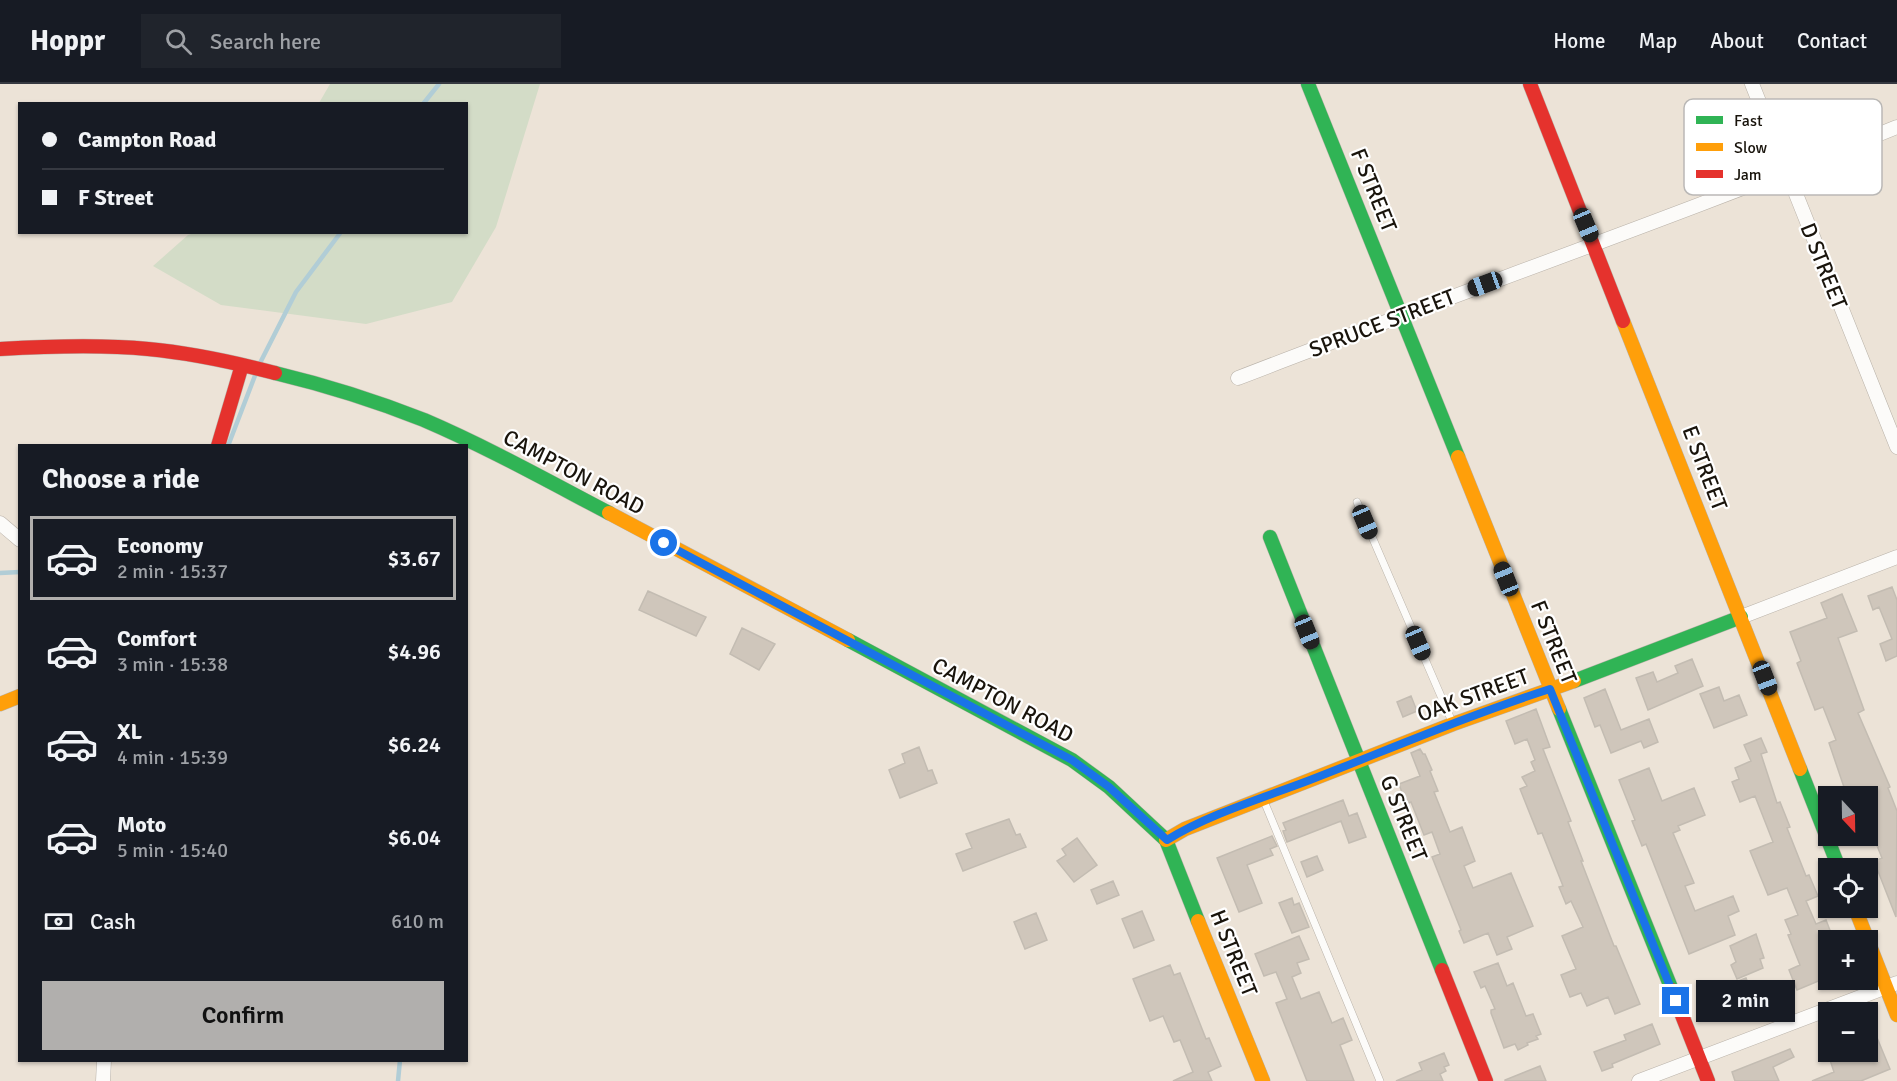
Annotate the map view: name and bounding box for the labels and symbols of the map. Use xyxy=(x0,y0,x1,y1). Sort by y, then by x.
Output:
legend xyxy=(1684,99,1882,195)
text: Fast xyxy=(1734,111,1763,131)
text: Slow xyxy=(1734,138,1768,158)
street label: F STREET xyxy=(1345,144,1403,236)
text: Jam xyxy=(1734,165,1762,185)
car xyxy=(1571,205,1601,245)
street label: D STREET xyxy=(1795,219,1854,313)
car xyxy=(1465,269,1505,299)
street label: SPRUCE STREET xyxy=(1305,283,1459,363)
street label: E STREET xyxy=(1677,422,1734,514)
street label: CAMPTON ROAD xyxy=(499,423,649,521)
car xyxy=(1350,502,1380,542)
route start xyxy=(650,529,677,556)
car xyxy=(1491,559,1521,599)
street label: F STREET xyxy=(1525,596,1583,688)
car xyxy=(1292,612,1322,652)
car xyxy=(1403,623,1433,663)
street label: CAMPTON ROAD xyxy=(928,651,1078,749)
car xyxy=(1750,658,1780,698)
street label: OAK STREET xyxy=(1413,662,1533,728)
street label: G STREET xyxy=(1375,771,1434,865)
north arrow xyxy=(1818,786,1878,846)
street label: H STREET xyxy=(1204,906,1264,1000)
callout: 2 min xyxy=(1697,980,1796,1022)
route end xyxy=(1662,987,1689,1014)

